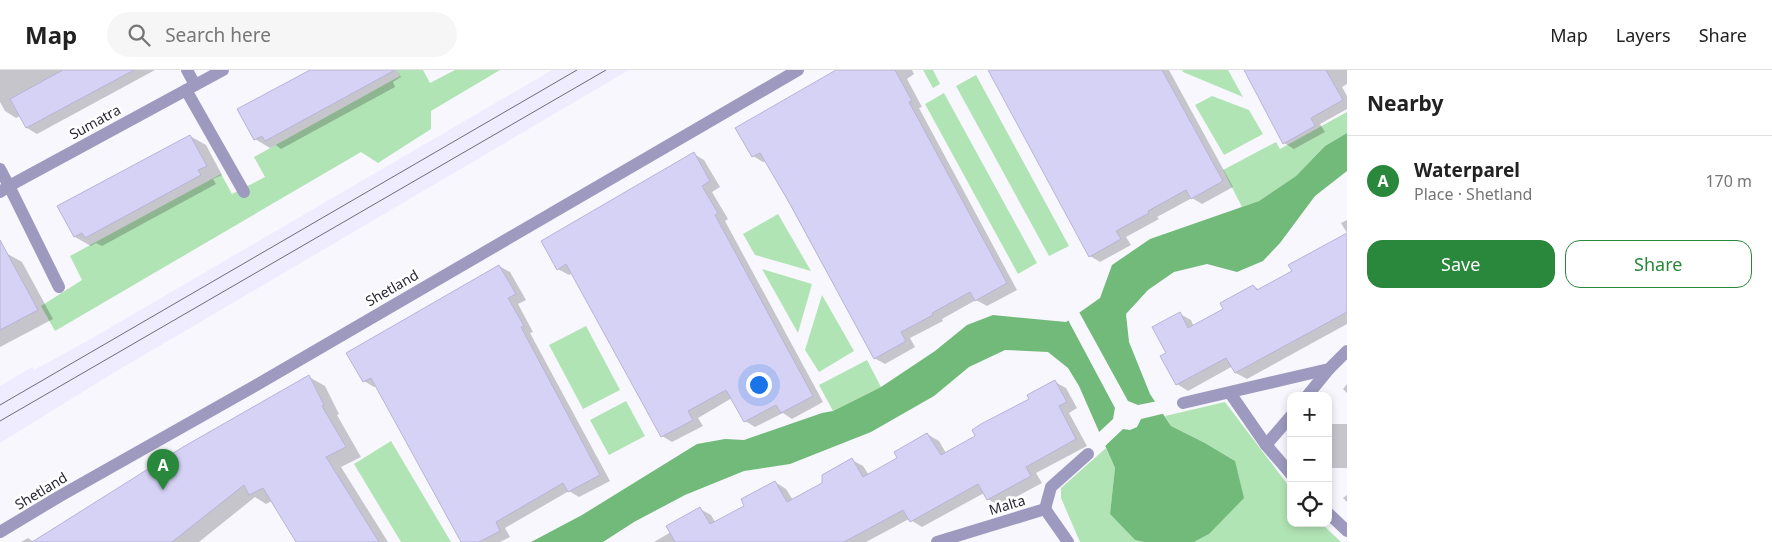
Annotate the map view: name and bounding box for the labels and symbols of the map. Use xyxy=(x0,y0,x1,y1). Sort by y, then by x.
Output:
street label: Sumatra xyxy=(66,100,124,143)
street label: Shetland xyxy=(362,265,422,310)
your location xyxy=(746,372,772,398)
pin: A xyxy=(147,449,179,490)
street label: Shetland xyxy=(11,467,71,514)
street label: Malta xyxy=(986,490,1027,519)

